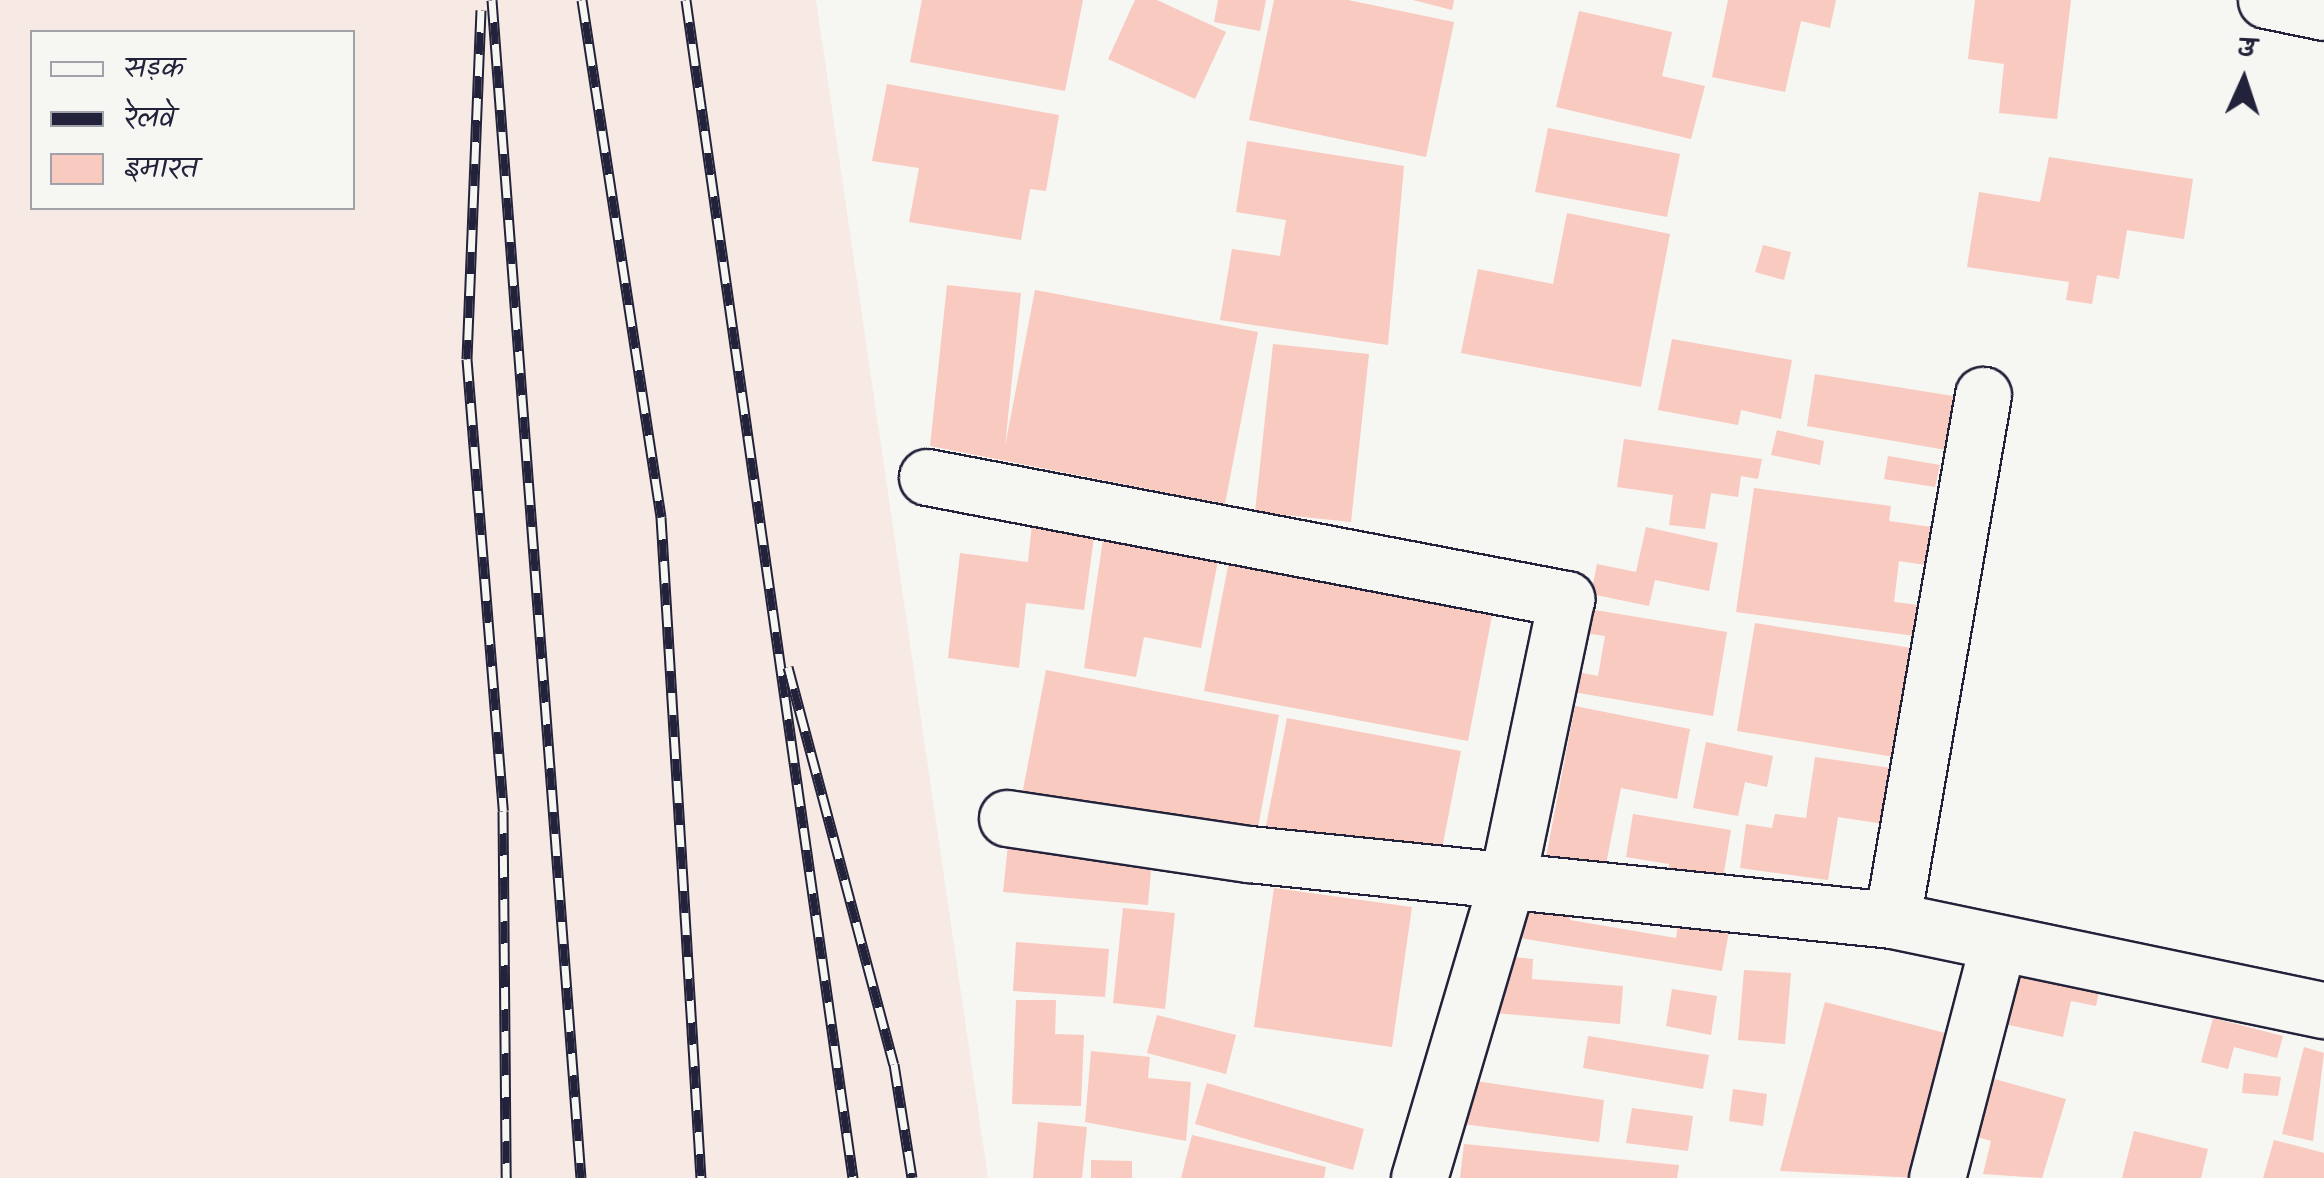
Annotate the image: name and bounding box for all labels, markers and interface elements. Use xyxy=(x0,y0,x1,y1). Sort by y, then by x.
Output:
text: उ xyxy=(2236,27,2256,72)
legend xyxy=(30,30,355,210)
north arrow xyxy=(2194,30,2294,130)
text: सड़क xyxy=(124,45,184,93)
text: रेलवे xyxy=(124,95,175,143)
text: इमारत xyxy=(124,145,198,193)

